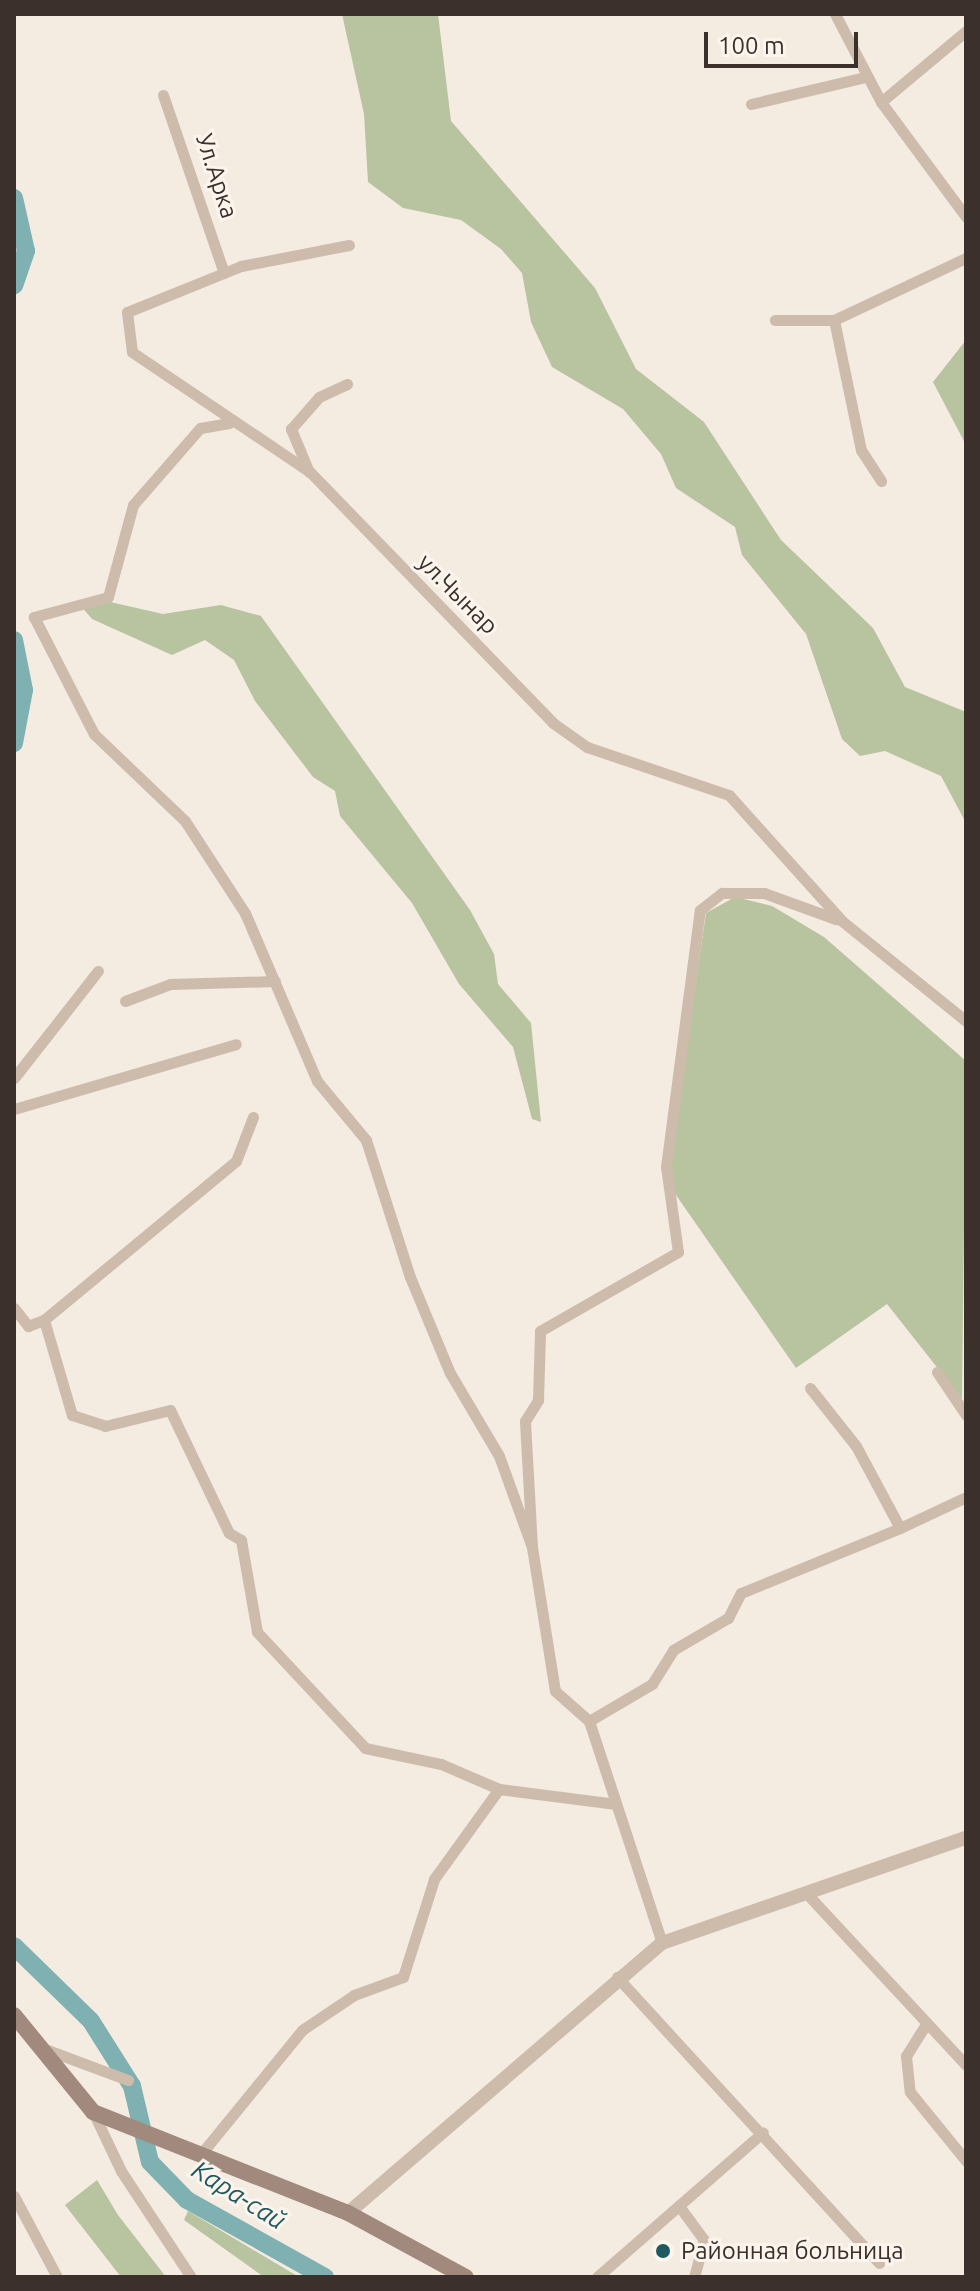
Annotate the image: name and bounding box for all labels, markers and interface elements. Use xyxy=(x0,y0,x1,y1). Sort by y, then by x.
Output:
scale bar xyxy=(708,16,862,66)
text: 100 m xyxy=(718,32,785,59)
street label: Ул.Арка xyxy=(190,130,244,222)
street label: ул.Чынар xyxy=(412,548,504,640)
water label: Кара-сай xyxy=(186,2154,292,2236)
place label: Районная больница xyxy=(681,2237,904,2265)
marker: Районная больница xyxy=(652,2240,674,2262)

